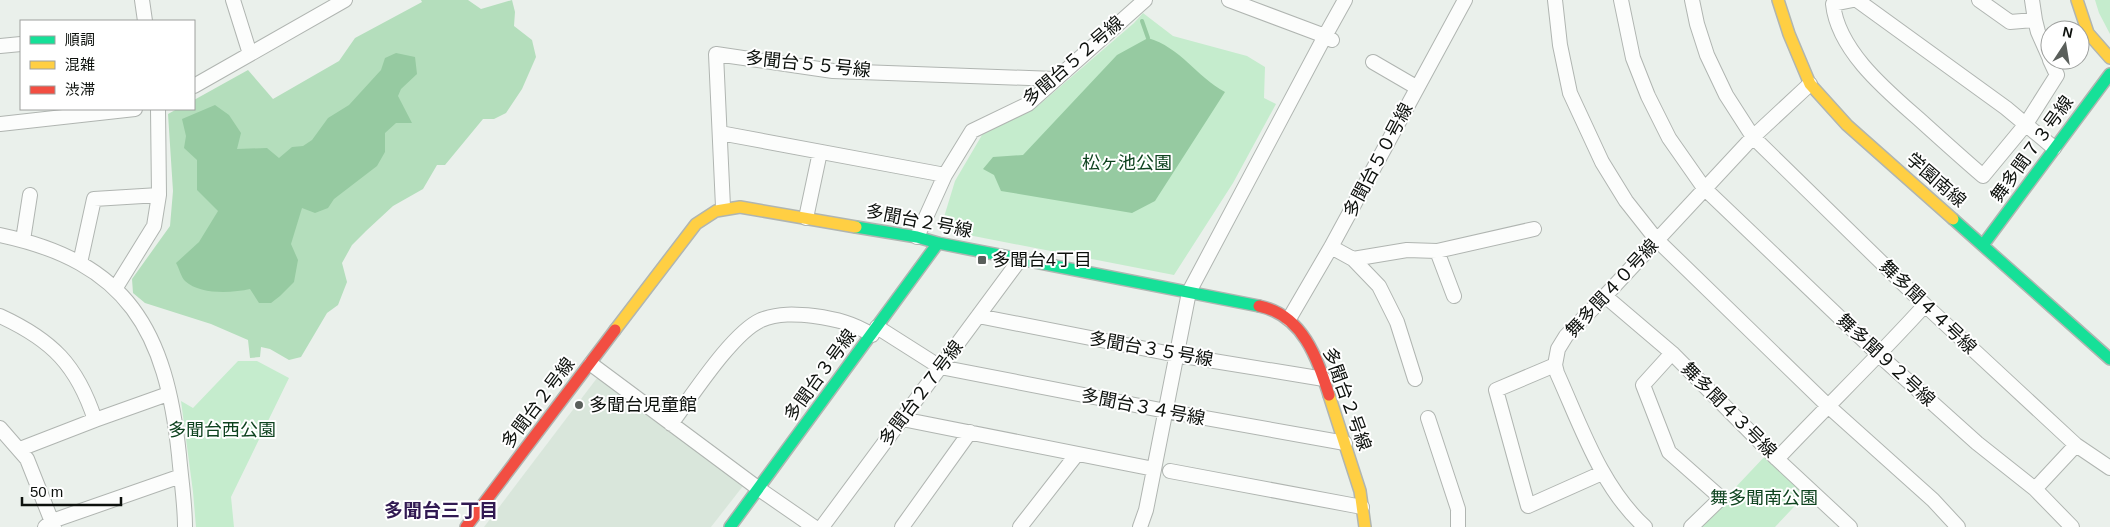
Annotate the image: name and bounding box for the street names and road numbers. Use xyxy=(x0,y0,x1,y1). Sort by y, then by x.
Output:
street label: 多聞台５２号線 xyxy=(1019,12,1127,110)
street label: 多聞台５５号線 xyxy=(744,47,872,81)
street label: 舞多聞７３号線 xyxy=(1987,92,2077,206)
street label: 多聞台５０号線 xyxy=(1340,100,1416,220)
street label: 学園南線 xyxy=(1902,149,1970,211)
street label: 多聞台２号線 xyxy=(864,201,974,241)
street label: 舞多聞４０号線 xyxy=(1562,235,1662,341)
street label: 舞多聞４４号線 xyxy=(1876,256,1980,358)
street label: 舞多聞９２号線 xyxy=(1833,310,1939,410)
street label: 多聞台３号線 xyxy=(780,325,860,425)
street label: 多聞台３５号線 xyxy=(1087,328,1215,370)
street label: 多聞台２７号線 xyxy=(875,337,967,449)
street label: 多聞台２号線 xyxy=(1319,345,1375,453)
street label: 多聞台２号線 xyxy=(498,354,578,452)
street label: 舞多聞４３号線 xyxy=(1677,358,1781,462)
street label: 多聞台３４号線 xyxy=(1079,385,1207,429)

